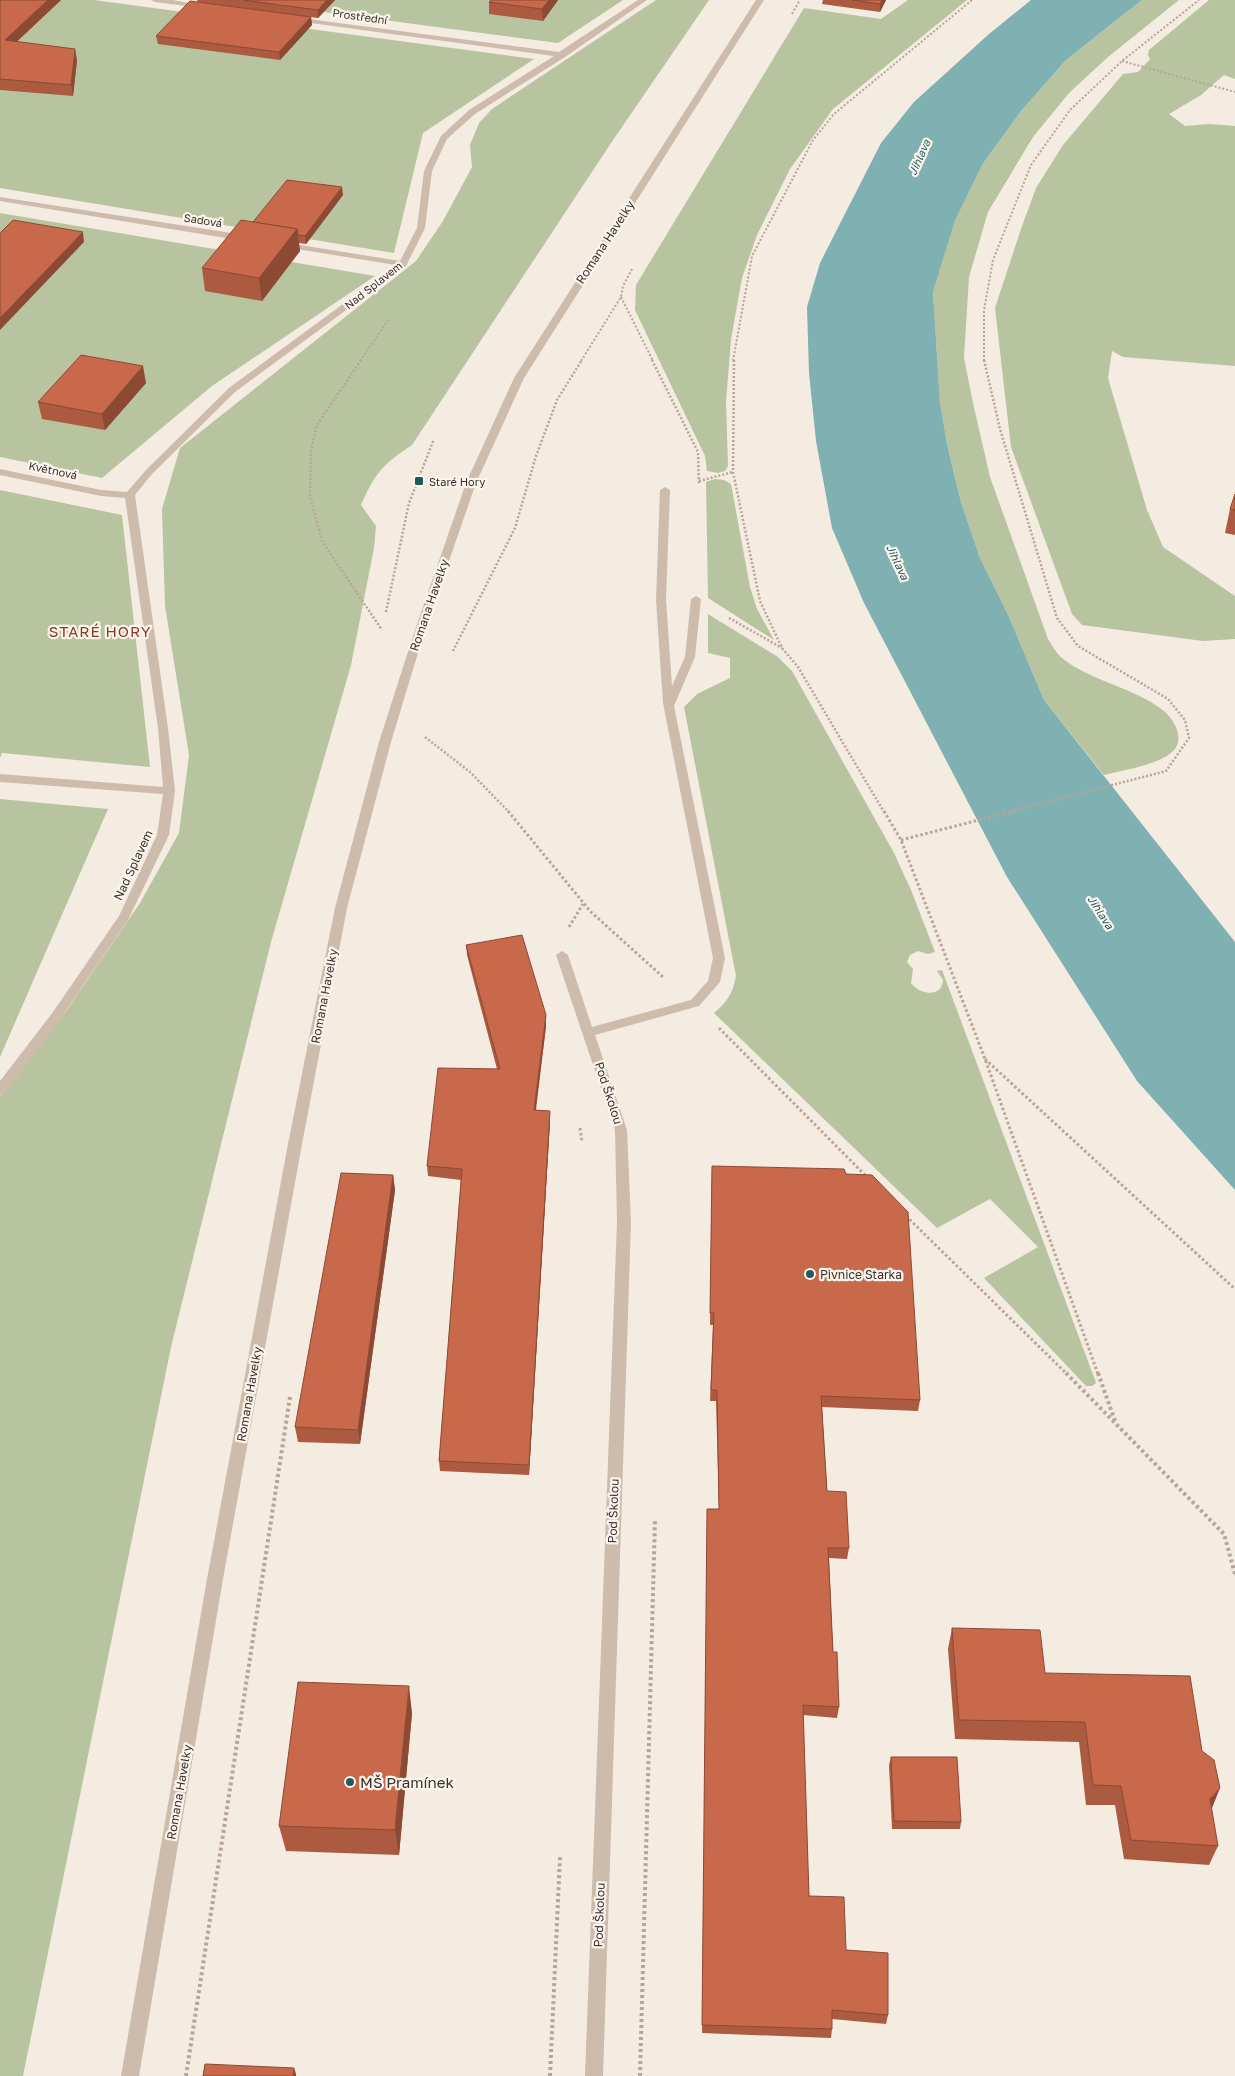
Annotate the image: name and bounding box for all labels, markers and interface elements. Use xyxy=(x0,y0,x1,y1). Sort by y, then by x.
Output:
street label: Prostřední xyxy=(332,6,389,26)
water label: Jihlava xyxy=(905,137,933,177)
street label: Romana Havelky xyxy=(572,197,638,286)
street label: Sadová xyxy=(183,211,223,229)
street label: Nad Splavem xyxy=(342,258,404,312)
street label: Květnová xyxy=(28,459,78,481)
marker: Staré Hory xyxy=(413,475,425,487)
place label: Staré Hory xyxy=(429,475,486,488)
water label: Jihlava xyxy=(884,542,912,582)
street label: Romana Havelky xyxy=(406,557,452,653)
district label: STARÉ HORY xyxy=(49,622,151,640)
street label: Nad Splavem xyxy=(110,827,156,903)
water label: Jihlava xyxy=(1085,893,1117,932)
street label: Romana Havelky xyxy=(307,947,341,1045)
street label: Pod Školou xyxy=(592,1060,626,1126)
place label: Pivnice Starka xyxy=(820,1267,902,1282)
marker: Pivnice Starka xyxy=(804,1268,816,1280)
street label: Romana Havelky xyxy=(233,1345,265,1443)
street label: Pod Školou xyxy=(604,1478,622,1544)
street label: Romana Havelky xyxy=(163,1743,195,1841)
place label: MŠ Pramínek xyxy=(360,1773,454,1791)
marker: MŠ Pramínek xyxy=(344,1776,356,1788)
street label: Pod Školou xyxy=(590,1882,608,1948)

